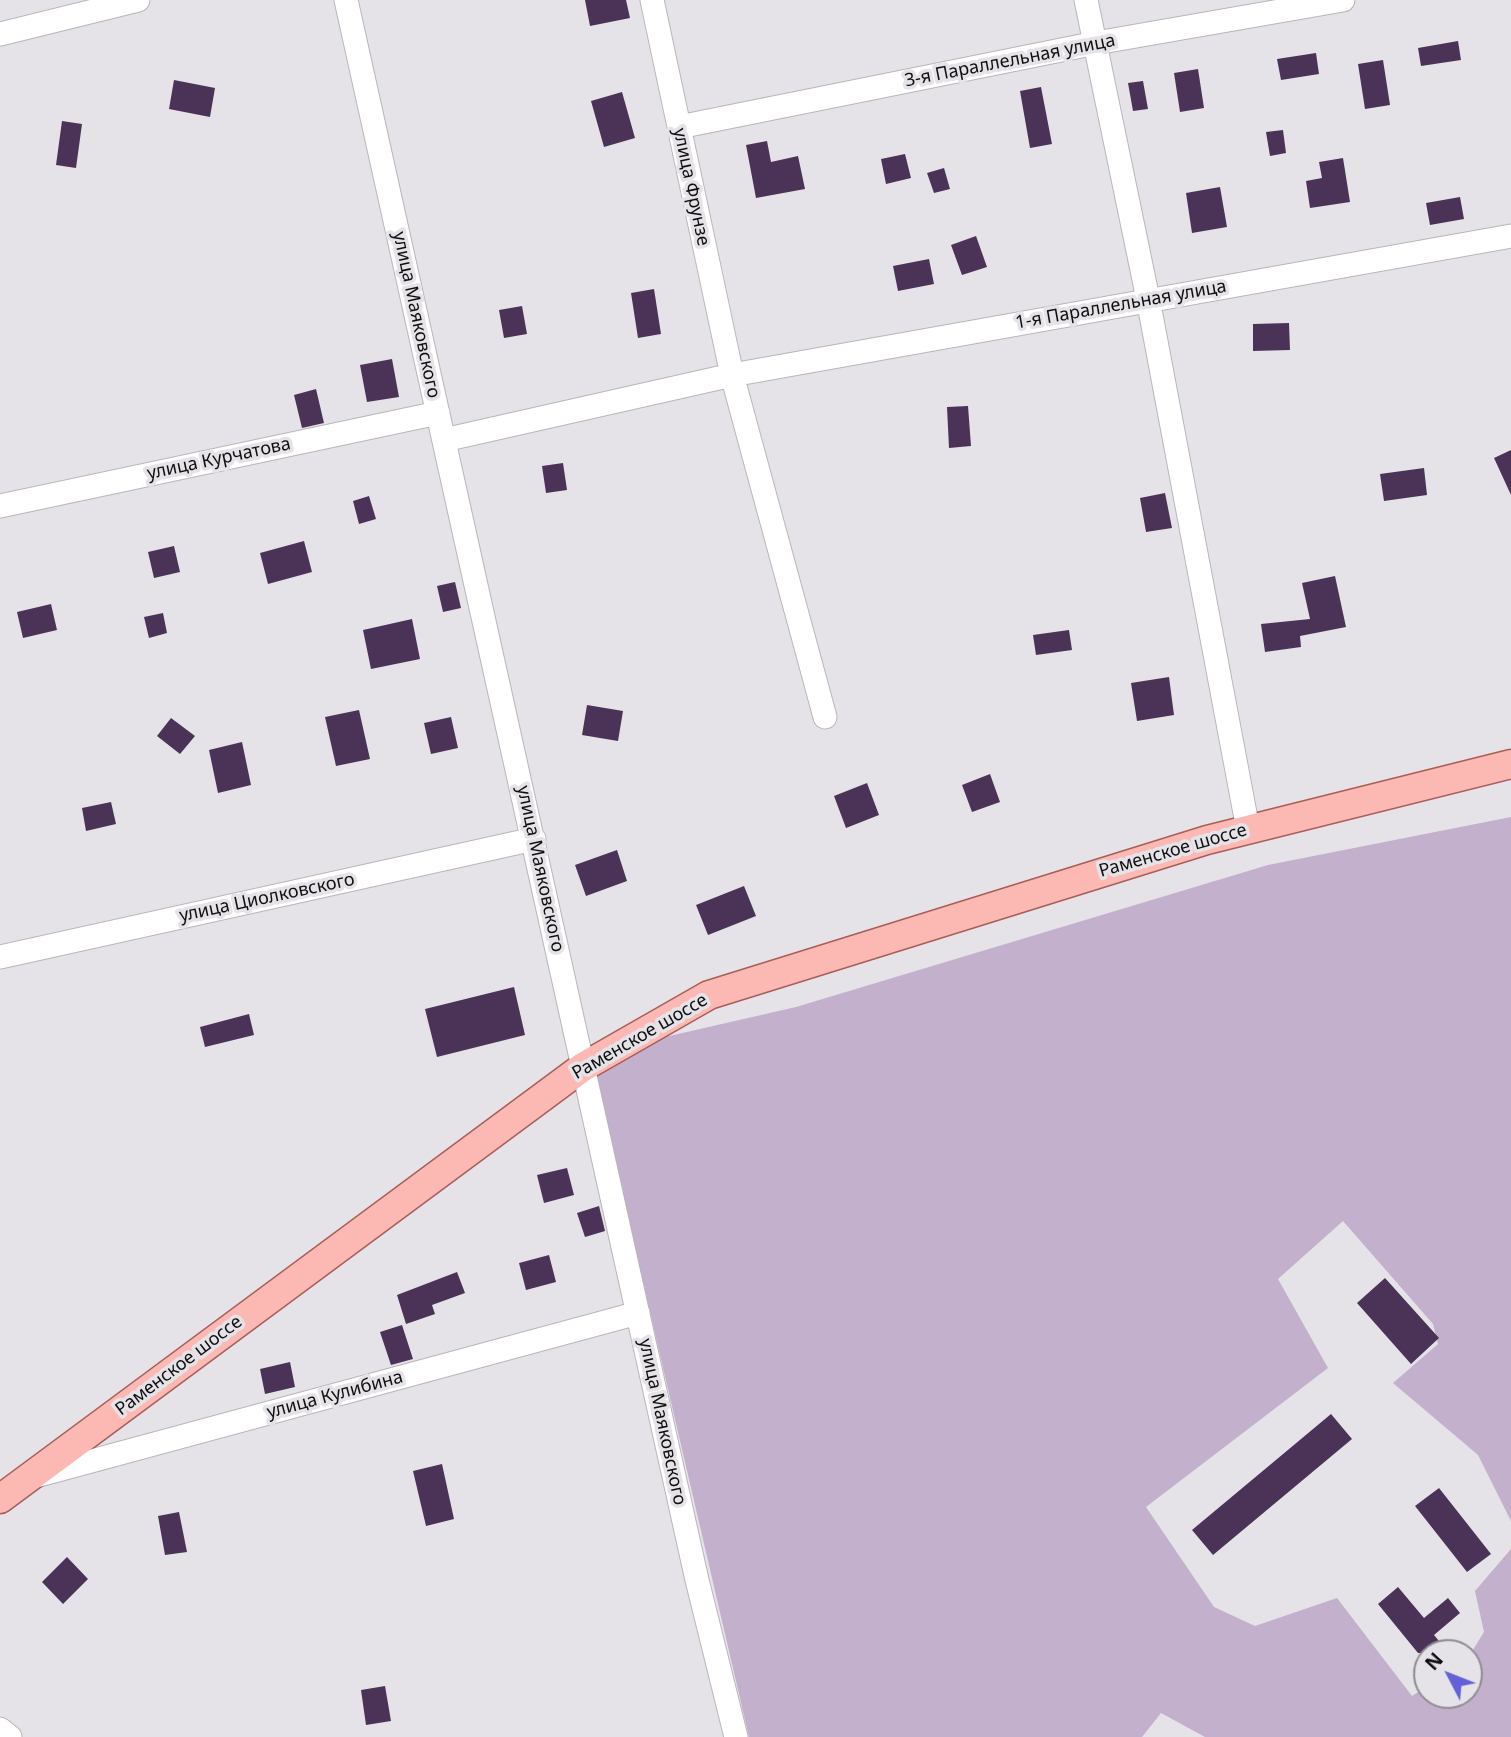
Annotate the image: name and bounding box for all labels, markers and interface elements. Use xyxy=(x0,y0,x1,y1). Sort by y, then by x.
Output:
street label: 3-я Параллельная улица xyxy=(903,30,1117,92)
street label: улица Фрунзе xyxy=(668,126,714,248)
street label: улица Маяковского xyxy=(388,230,444,400)
street label: 1-я Параллельная улица xyxy=(1014,276,1228,334)
street label: улица Курчатова xyxy=(145,433,293,485)
street label: улица Маяковского xyxy=(512,784,568,954)
street label: Раменское шоссе xyxy=(1097,820,1249,882)
street label: улица Циолковского xyxy=(177,869,357,927)
street label: Раменское шоссе xyxy=(568,989,712,1085)
street label: Раменское шоссе xyxy=(112,1311,246,1421)
street label: улица Маяковского xyxy=(634,1337,690,1507)
street label: улица Кулибина xyxy=(265,1366,405,1424)
north arrow xyxy=(1413,1639,1483,1709)
text: N xyxy=(1419,1647,1449,1676)

